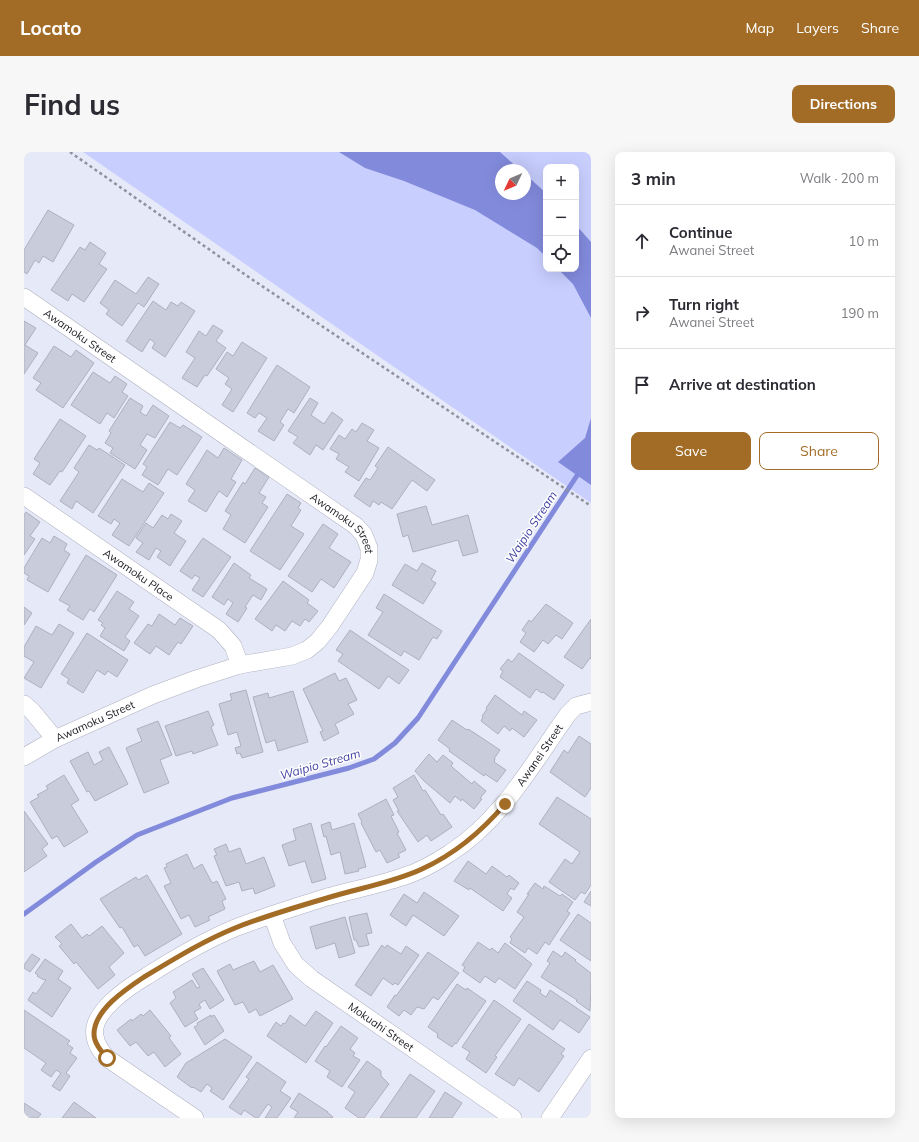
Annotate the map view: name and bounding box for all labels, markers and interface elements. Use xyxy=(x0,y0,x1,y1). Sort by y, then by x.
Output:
text: Locato xyxy=(20,16,81,40)
text: Map xyxy=(745,19,774,37)
text: Layers xyxy=(796,19,839,37)
text: Share xyxy=(861,19,899,37)
button: Directions xyxy=(792,85,895,123)
text: Find us xyxy=(24,87,120,122)
north arrow xyxy=(495,164,531,200)
map controls xyxy=(543,164,579,272)
button: + xyxy=(543,164,579,200)
text: 3 min xyxy=(631,168,676,189)
text: Walk · 200 m xyxy=(800,170,879,186)
button: − xyxy=(543,200,579,236)
text: Continue xyxy=(669,223,732,242)
icon: ahead xyxy=(631,230,653,252)
text: 10 m xyxy=(849,233,879,249)
button: locate xyxy=(543,236,579,272)
text: Awanei Street xyxy=(669,242,754,258)
text: Turn right xyxy=(669,295,739,314)
icon: right xyxy=(631,302,653,324)
text: 190 m xyxy=(841,305,879,321)
street label: Awamoku Street xyxy=(41,306,119,366)
text: Awanei Street xyxy=(669,314,754,330)
icon: arrive xyxy=(631,374,653,396)
text: Arrive at destination xyxy=(669,375,816,394)
button: Save xyxy=(631,432,751,470)
button: Share xyxy=(759,432,879,470)
water label: Waipio Stream xyxy=(502,488,560,566)
street label: Awamoku Street xyxy=(308,490,376,553)
street label: Awamoku Place xyxy=(101,546,177,604)
street label: Awamoku Street xyxy=(53,697,137,745)
street label: Awanei Street xyxy=(513,721,566,789)
water label: Waipio Stream xyxy=(278,745,362,783)
route end xyxy=(496,795,514,813)
street label: Mokuahi Street xyxy=(345,999,417,1054)
route start xyxy=(98,1049,116,1067)

